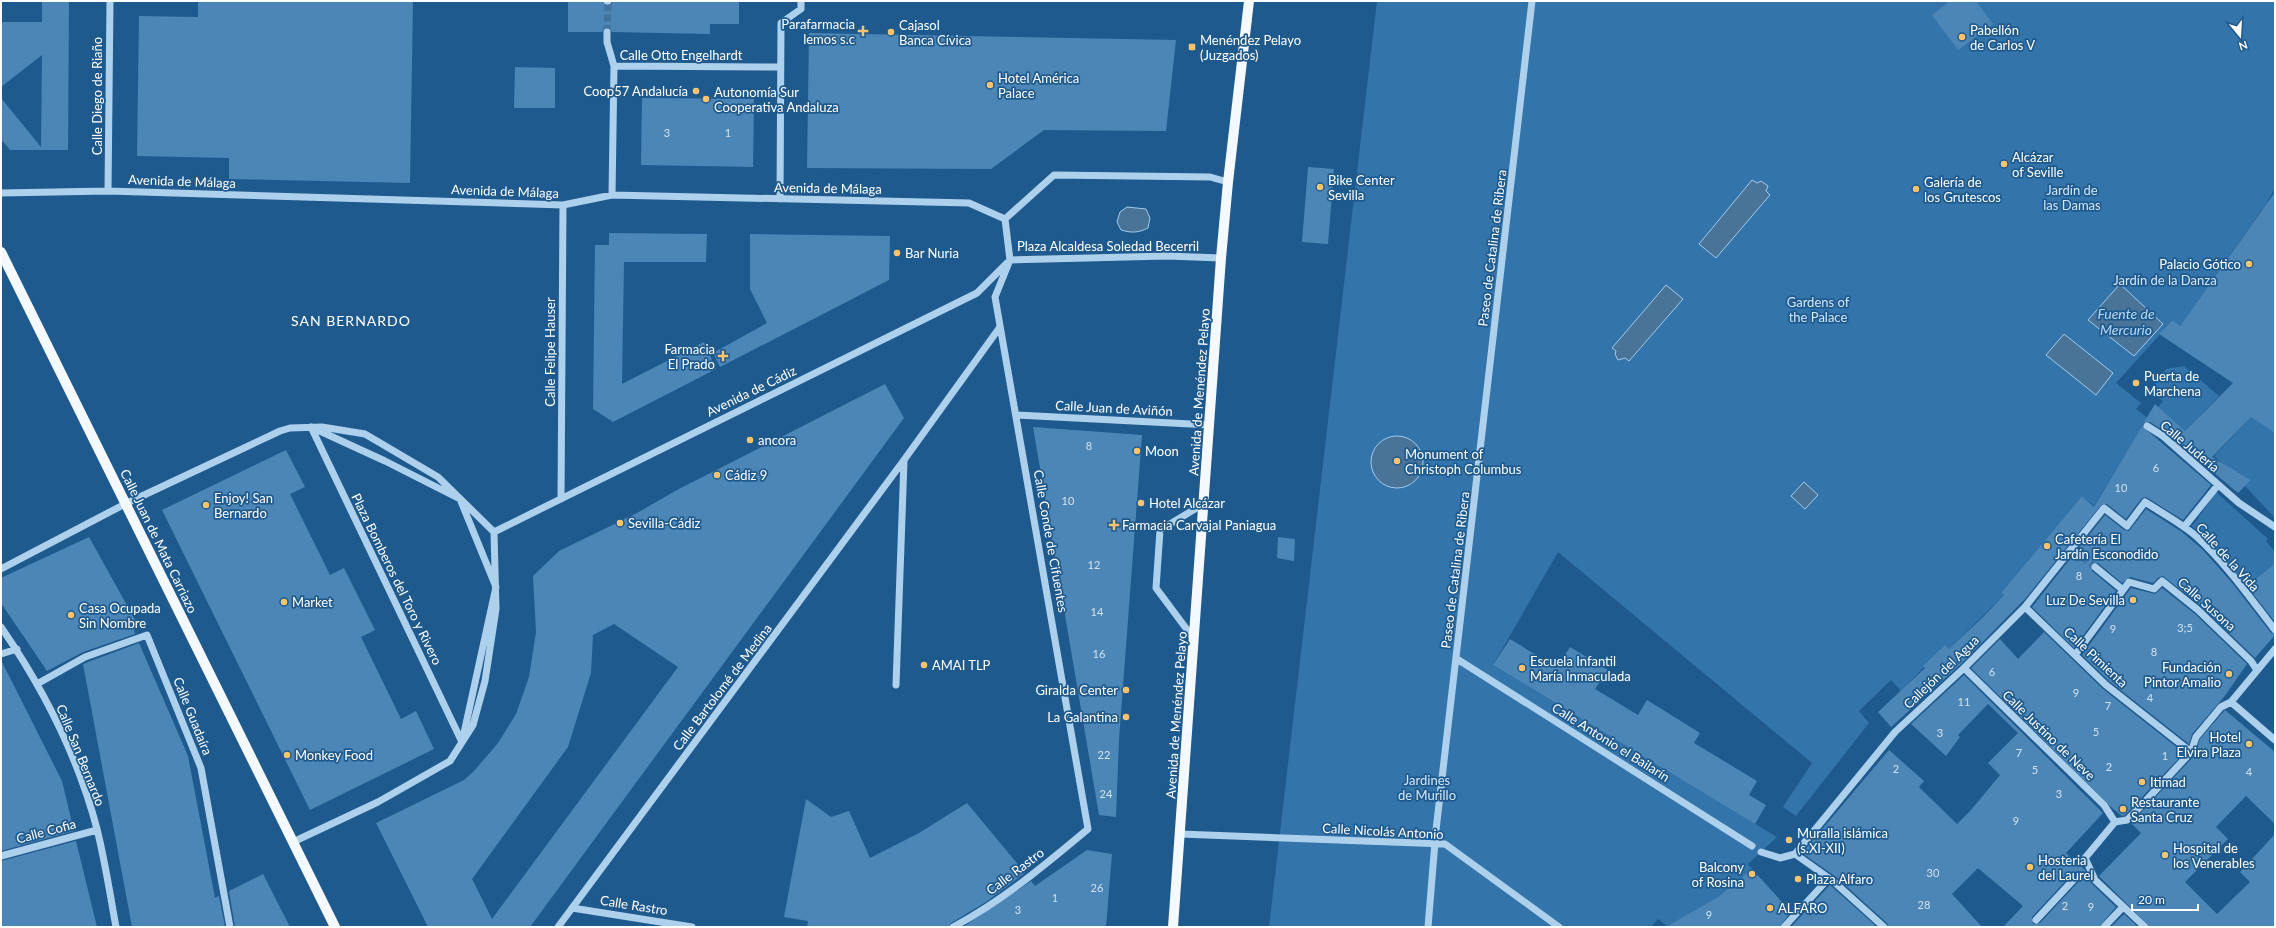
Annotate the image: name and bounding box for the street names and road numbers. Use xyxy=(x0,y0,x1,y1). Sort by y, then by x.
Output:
street label: Calle Diego de Riaño xyxy=(89,37,105,155)
street label: Calle Otto Engelhardt xyxy=(620,47,743,63)
street label: Paseo de Catalina de Ribera xyxy=(1474,169,1510,327)
street label: Avenida de Málaga xyxy=(128,171,236,191)
street label: Avenida de Málaga xyxy=(774,179,882,197)
street label: Avenida de Málaga xyxy=(451,181,559,201)
street label: Plaza Alcaldesa Soledad Becerril xyxy=(1017,238,1199,254)
street label: Calle Felipe Hauser xyxy=(542,297,558,407)
street label: Avenida de Menéndez Pelayo xyxy=(1185,308,1213,476)
street label: Avenida de Cádiz xyxy=(703,362,799,420)
street label: Calle Juan de Aviñón xyxy=(1055,397,1173,419)
street label: Calle Judería xyxy=(2157,417,2223,475)
street label: Calle Juan de Mata Carriazo xyxy=(117,466,201,616)
street label: Calle Conde de Cifuentes xyxy=(1031,469,1071,614)
street label: Plaza Bomberos del Toro y Rivero xyxy=(348,491,446,667)
street label: Paseo de Catalina de Ribera xyxy=(1437,491,1473,649)
street label: Calle de la Vida xyxy=(2193,519,2263,595)
street label: Calle Susona xyxy=(2175,574,2239,634)
street label: Calle Bartolomé de Medina xyxy=(669,620,775,754)
street label: Calle Pimienta xyxy=(2061,623,2131,691)
street label: Avenida de Menéndez Pelayo xyxy=(1162,631,1190,799)
street label: Callejón del Agua xyxy=(1900,632,1982,712)
street label: Calle Guadaíra xyxy=(170,675,216,757)
street label: Calle Justino de Neve xyxy=(1999,687,2099,783)
street label: Calle Antonio el Bailarín xyxy=(1549,699,1673,785)
street label: Calle San Bernardo xyxy=(53,702,109,808)
street label: Calle Cofia xyxy=(14,815,78,847)
street label: Calle Nicolás Antonio xyxy=(1322,820,1444,842)
street label: Calle Rastro xyxy=(983,844,1047,898)
street label: Calle Rastro xyxy=(599,892,669,918)

